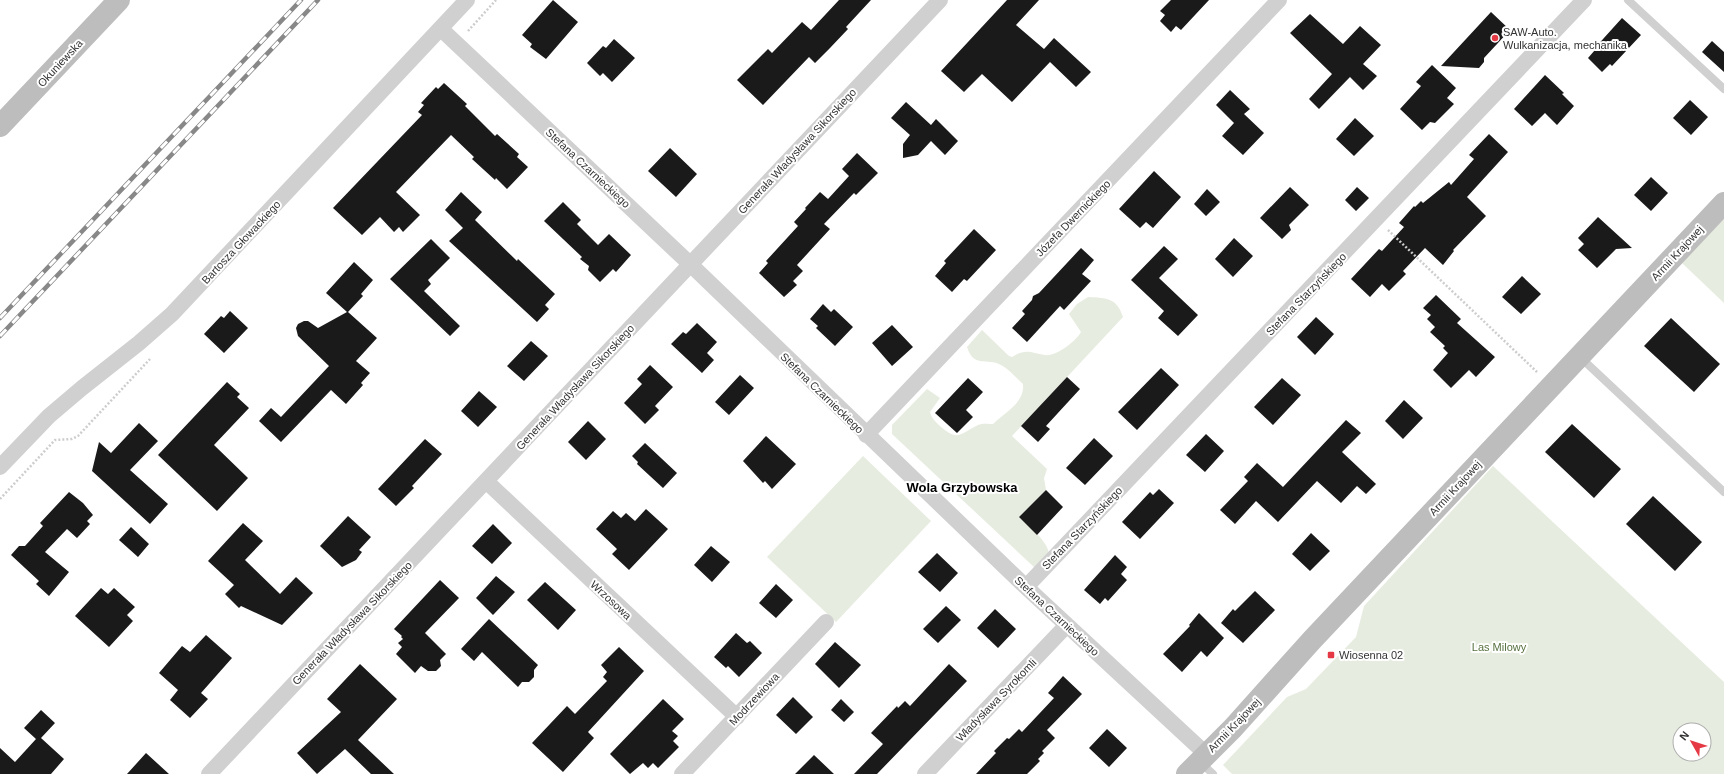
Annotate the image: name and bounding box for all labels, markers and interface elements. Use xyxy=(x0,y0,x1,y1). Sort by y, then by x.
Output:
place label: SAW-Auto. Wulkanizacja, mechanika xyxy=(1503,26,1628,51)
marker: SAW-Auto. Wulkanizacja, mechanika xyxy=(1490,33,1500,43)
street label: Okuniewska xyxy=(35,36,85,89)
street label: Generała Władysława Sikorskiego xyxy=(736,86,858,216)
street label: Stefana Czarnieckiego xyxy=(543,126,633,210)
street label: Józefa Dwernickiego xyxy=(1033,177,1113,259)
street label: Bartosza Głowackiego xyxy=(199,198,283,286)
street label: Armii Krajowej xyxy=(1649,223,1705,283)
street label: Stefana Starzyńskiego xyxy=(1263,250,1349,338)
street label: Generała Władysława Sikorskiego xyxy=(514,322,636,452)
street label: Stefana Czarnieckiego xyxy=(778,350,866,436)
street label: Armii Krajowej xyxy=(1427,458,1483,518)
district label: Wola Grzybowska xyxy=(906,480,1018,495)
street label: Stefana Starzyńskiego xyxy=(1039,484,1125,572)
street label: Generała Władysława Sikorskiego xyxy=(290,559,414,687)
street label: Stefana Czarnieckiego xyxy=(1012,574,1102,658)
street label: Wrzosowa xyxy=(588,578,634,622)
park label: Las Milowy xyxy=(1472,641,1527,653)
place label: Wiosenna 02 xyxy=(1339,649,1403,661)
marker: Wiosenna 02 xyxy=(1326,650,1336,660)
street label: Władysława Syrokomli xyxy=(953,656,1039,744)
street label: Modrzewiowa xyxy=(727,670,782,728)
street label: Armii Krajowej xyxy=(1205,696,1263,754)
north arrow xyxy=(1672,722,1712,762)
text: N xyxy=(1677,729,1691,743)

